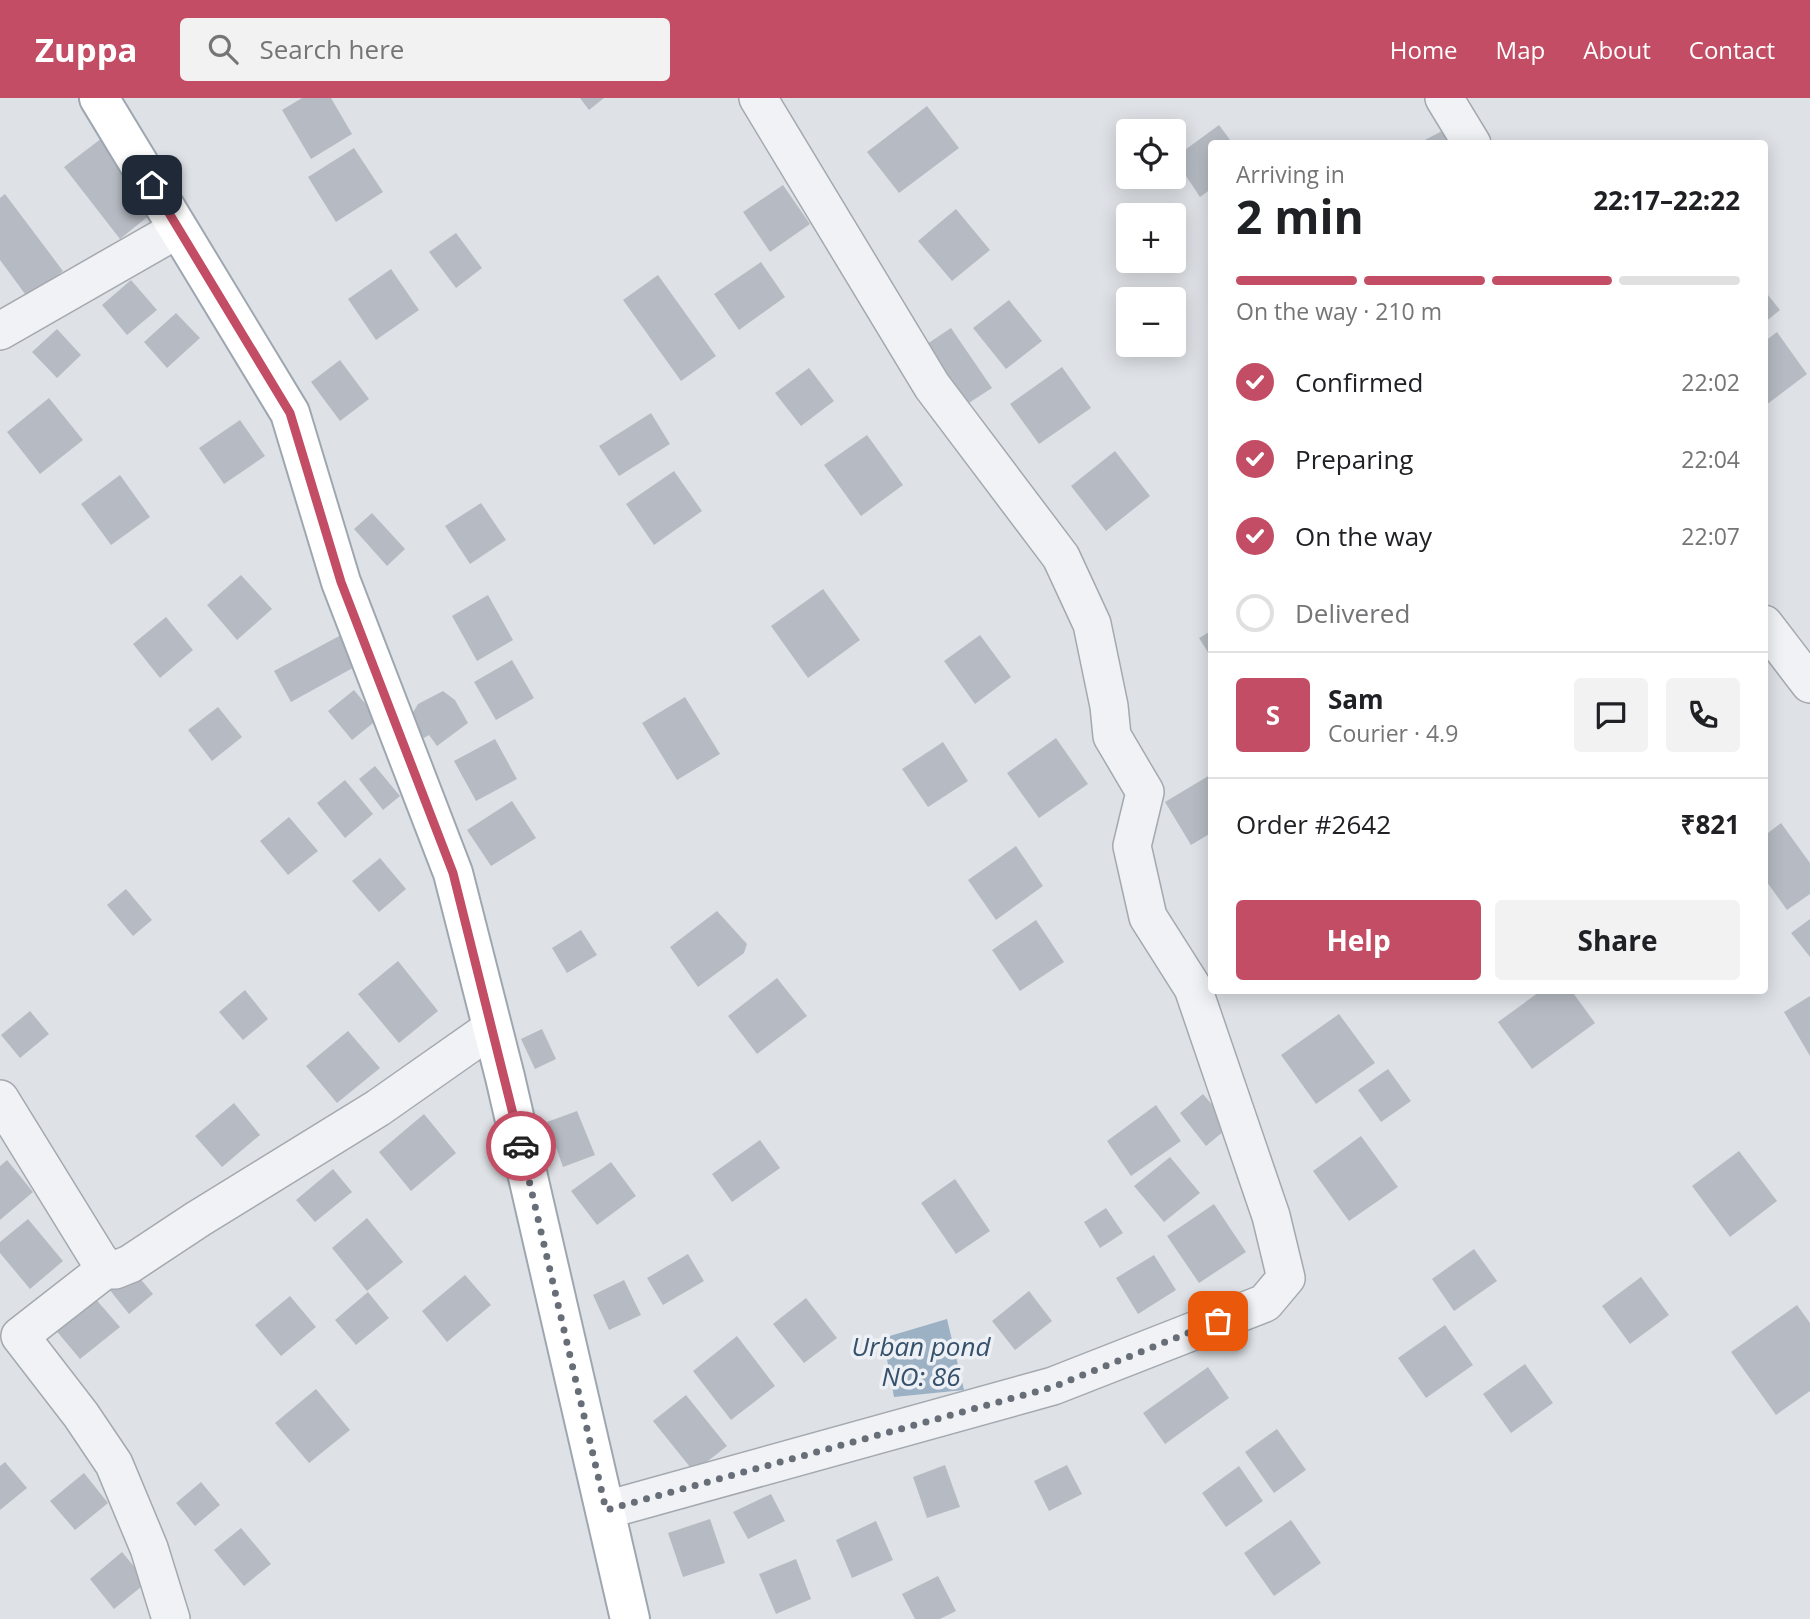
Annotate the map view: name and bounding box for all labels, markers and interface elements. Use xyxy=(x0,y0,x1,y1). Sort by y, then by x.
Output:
search box xyxy=(180,18,670,81)
text: Zuppa xyxy=(35,27,138,72)
icon: search xyxy=(204,30,242,68)
text: Search here xyxy=(260,31,404,67)
text: Home xyxy=(1390,33,1458,66)
text: Map xyxy=(1496,33,1545,66)
text: About xyxy=(1583,33,1651,66)
text: Contact xyxy=(1689,33,1775,66)
map controls xyxy=(1116,119,1186,357)
button: locate xyxy=(1116,119,1186,189)
pin xyxy=(122,155,182,215)
text: Arriving in xyxy=(1236,158,1345,190)
icon: home xyxy=(133,166,171,204)
text: 22:17–22:22 xyxy=(1593,182,1740,218)
text: 2 min xyxy=(1236,185,1364,247)
button: + xyxy=(1116,203,1186,273)
button: − xyxy=(1116,287,1186,357)
text: On the way · 210 m xyxy=(1236,295,1442,327)
icon: check xyxy=(1236,363,1274,401)
text: Confirmed xyxy=(1295,364,1423,400)
text: 22:02 xyxy=(1681,366,1740,398)
icon: check xyxy=(1236,440,1274,478)
text: Preparing xyxy=(1295,441,1413,477)
text: 22:04 xyxy=(1681,443,1740,475)
icon: check xyxy=(1236,517,1274,555)
text: On the way xyxy=(1295,518,1432,554)
text: 22:07 xyxy=(1681,520,1740,552)
text: Delivered xyxy=(1295,595,1410,631)
button: chat xyxy=(1574,678,1648,752)
button: phone xyxy=(1666,678,1740,752)
text: Sam xyxy=(1328,681,1384,717)
text: S xyxy=(1266,697,1280,733)
text: Courier · 4.9 xyxy=(1328,717,1458,749)
text: Order #2642 xyxy=(1236,806,1391,842)
text: ₹821 xyxy=(1681,806,1740,842)
button: Help xyxy=(1236,900,1481,980)
button: Share xyxy=(1495,900,1740,980)
courier xyxy=(486,1111,556,1181)
icon: car xyxy=(502,1127,540,1165)
pin xyxy=(1188,1291,1248,1351)
icon: bag xyxy=(1199,1302,1237,1340)
water label: Urban pond NO: 86 xyxy=(851,1328,991,1394)

